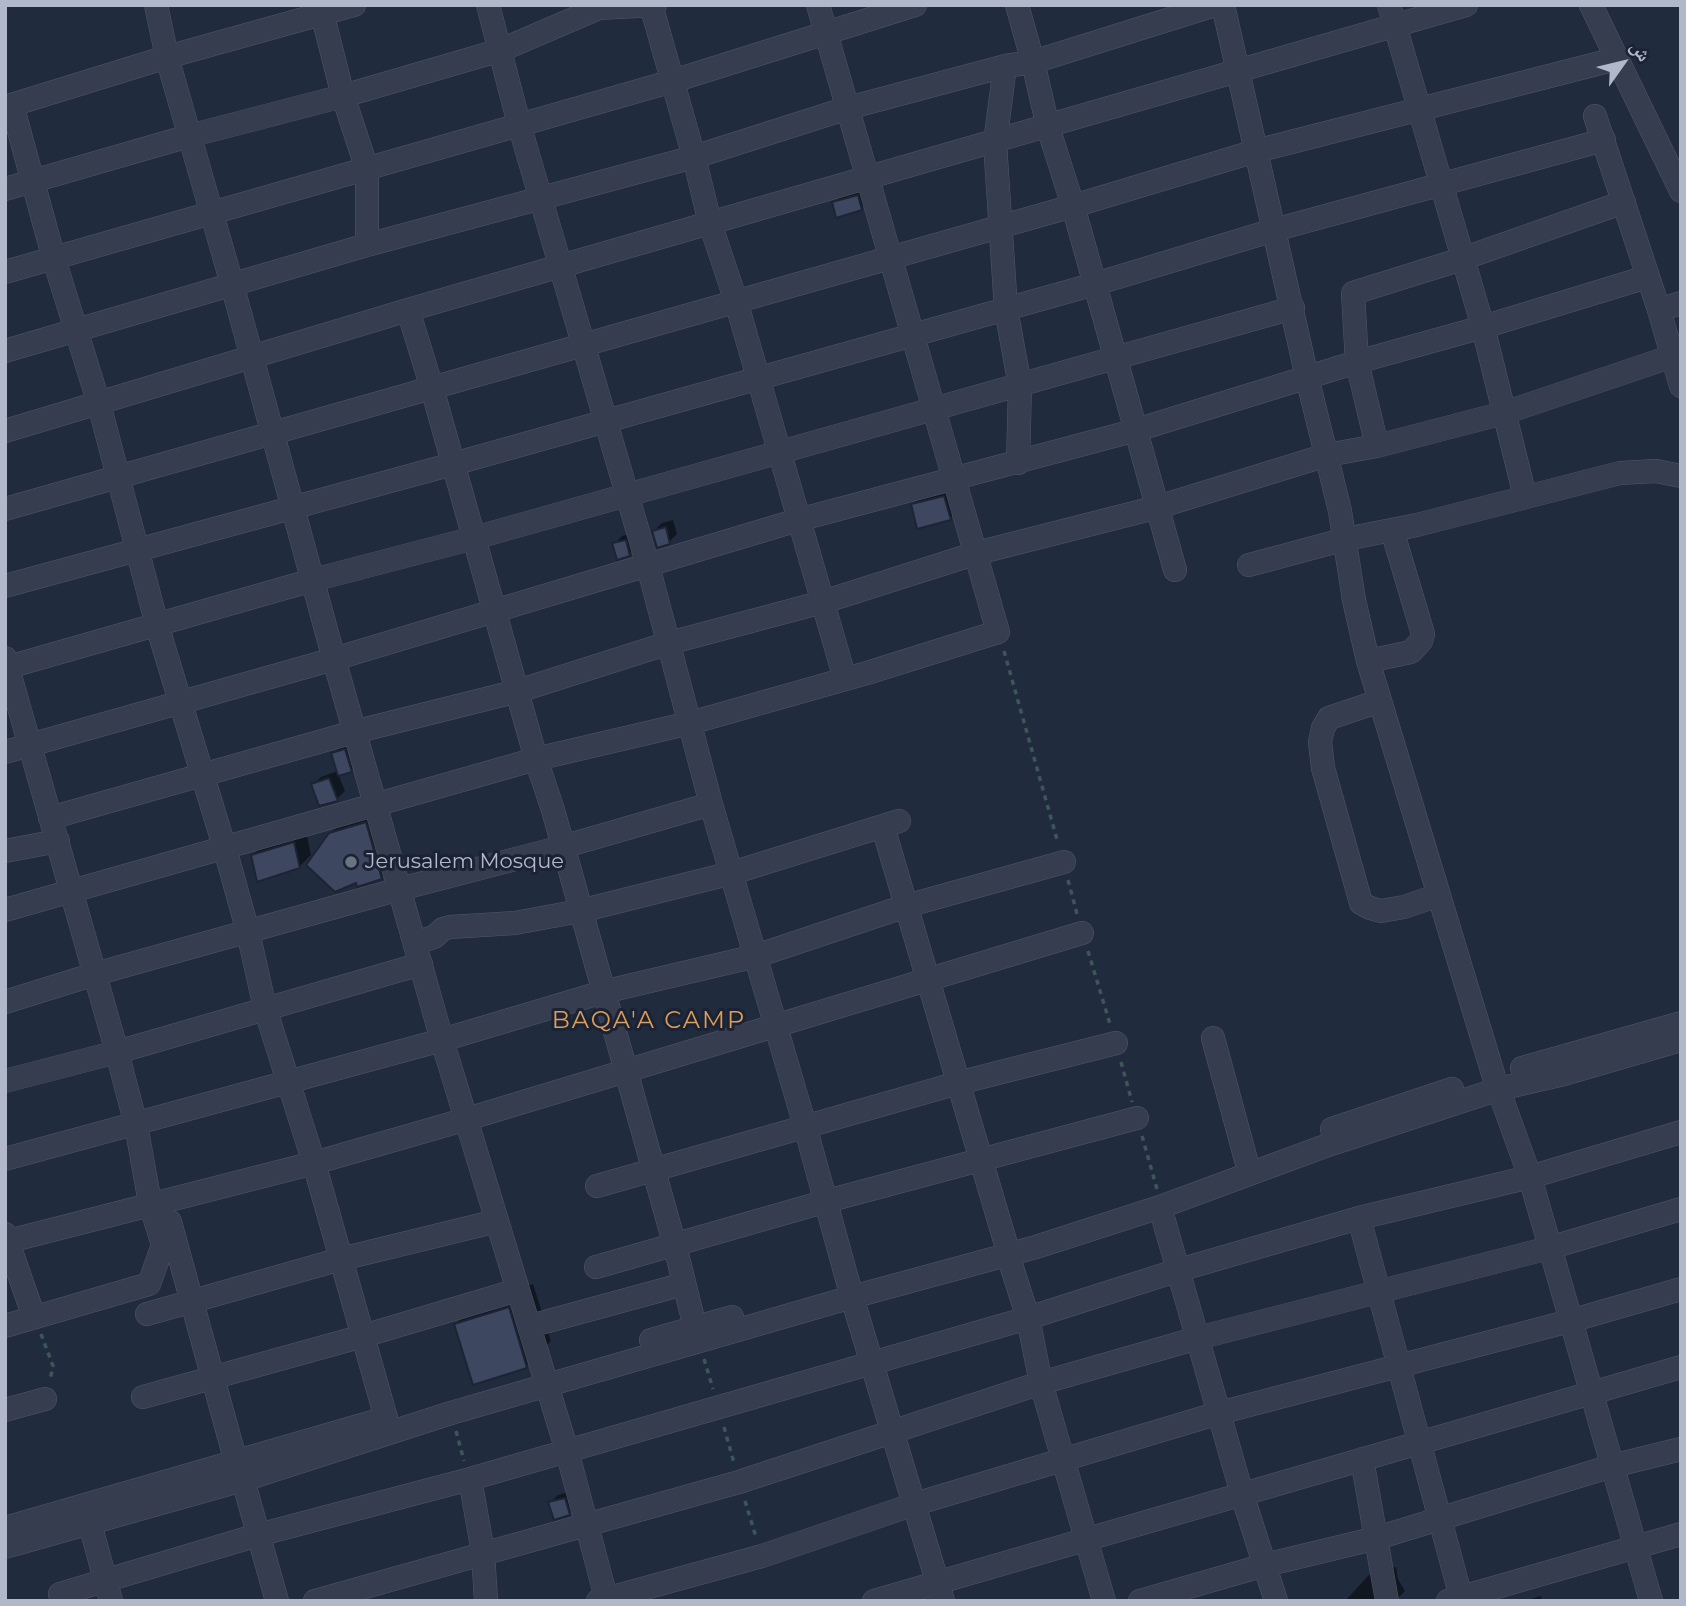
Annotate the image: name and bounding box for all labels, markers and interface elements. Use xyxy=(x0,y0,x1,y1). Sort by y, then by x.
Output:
north arrow xyxy=(1588,28,1658,98)
text: ش xyxy=(1626,36,1656,66)
place label: Jerusalem Mosque xyxy=(365,849,564,875)
marker: Jerusalem Mosque xyxy=(343,854,359,870)
district label: BAQA'A CAMP xyxy=(553,1007,745,1035)

